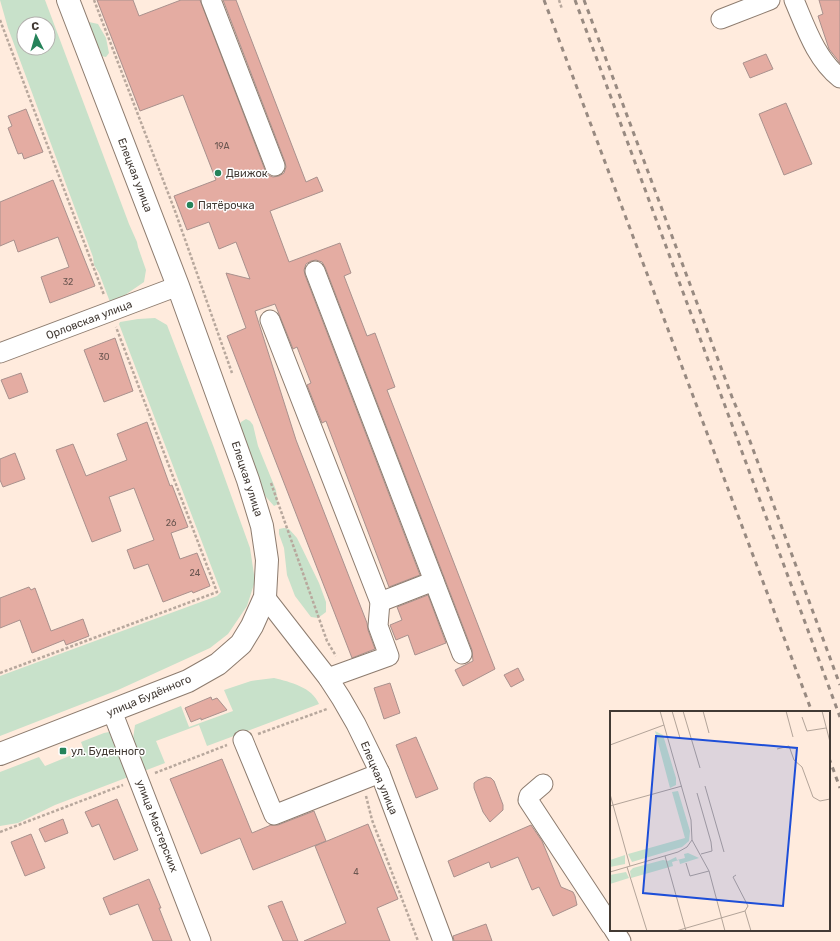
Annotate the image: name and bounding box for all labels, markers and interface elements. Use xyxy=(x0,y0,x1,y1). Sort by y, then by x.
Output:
north arrow xyxy=(16,16,56,56)
text: С xyxy=(31,20,40,33)
street label: Елецкая улица xyxy=(115,136,155,214)
house number: 19А xyxy=(214,141,230,151)
place label: Движок xyxy=(226,167,268,180)
marker: Движок xyxy=(213,168,223,178)
place label: Пятёрочка xyxy=(198,199,255,212)
marker: Пятёрочка xyxy=(185,200,195,210)
house number: 32 xyxy=(63,277,73,287)
street label: Орловская улица xyxy=(44,298,134,342)
house number: 30 xyxy=(98,352,110,362)
street label: Елецкая улица xyxy=(229,440,265,518)
house number: 26 xyxy=(166,518,177,528)
house number: 24 xyxy=(190,568,201,578)
street label: улица Будённого xyxy=(105,672,193,720)
inset map xyxy=(610,711,830,931)
street label: Елецкая улица xyxy=(358,739,400,817)
place label: ул. Буденного xyxy=(71,745,145,758)
marker: ул. Буденного xyxy=(58,746,68,756)
street label: улица Мастерских xyxy=(133,778,181,874)
house number: 4 xyxy=(353,867,359,877)

